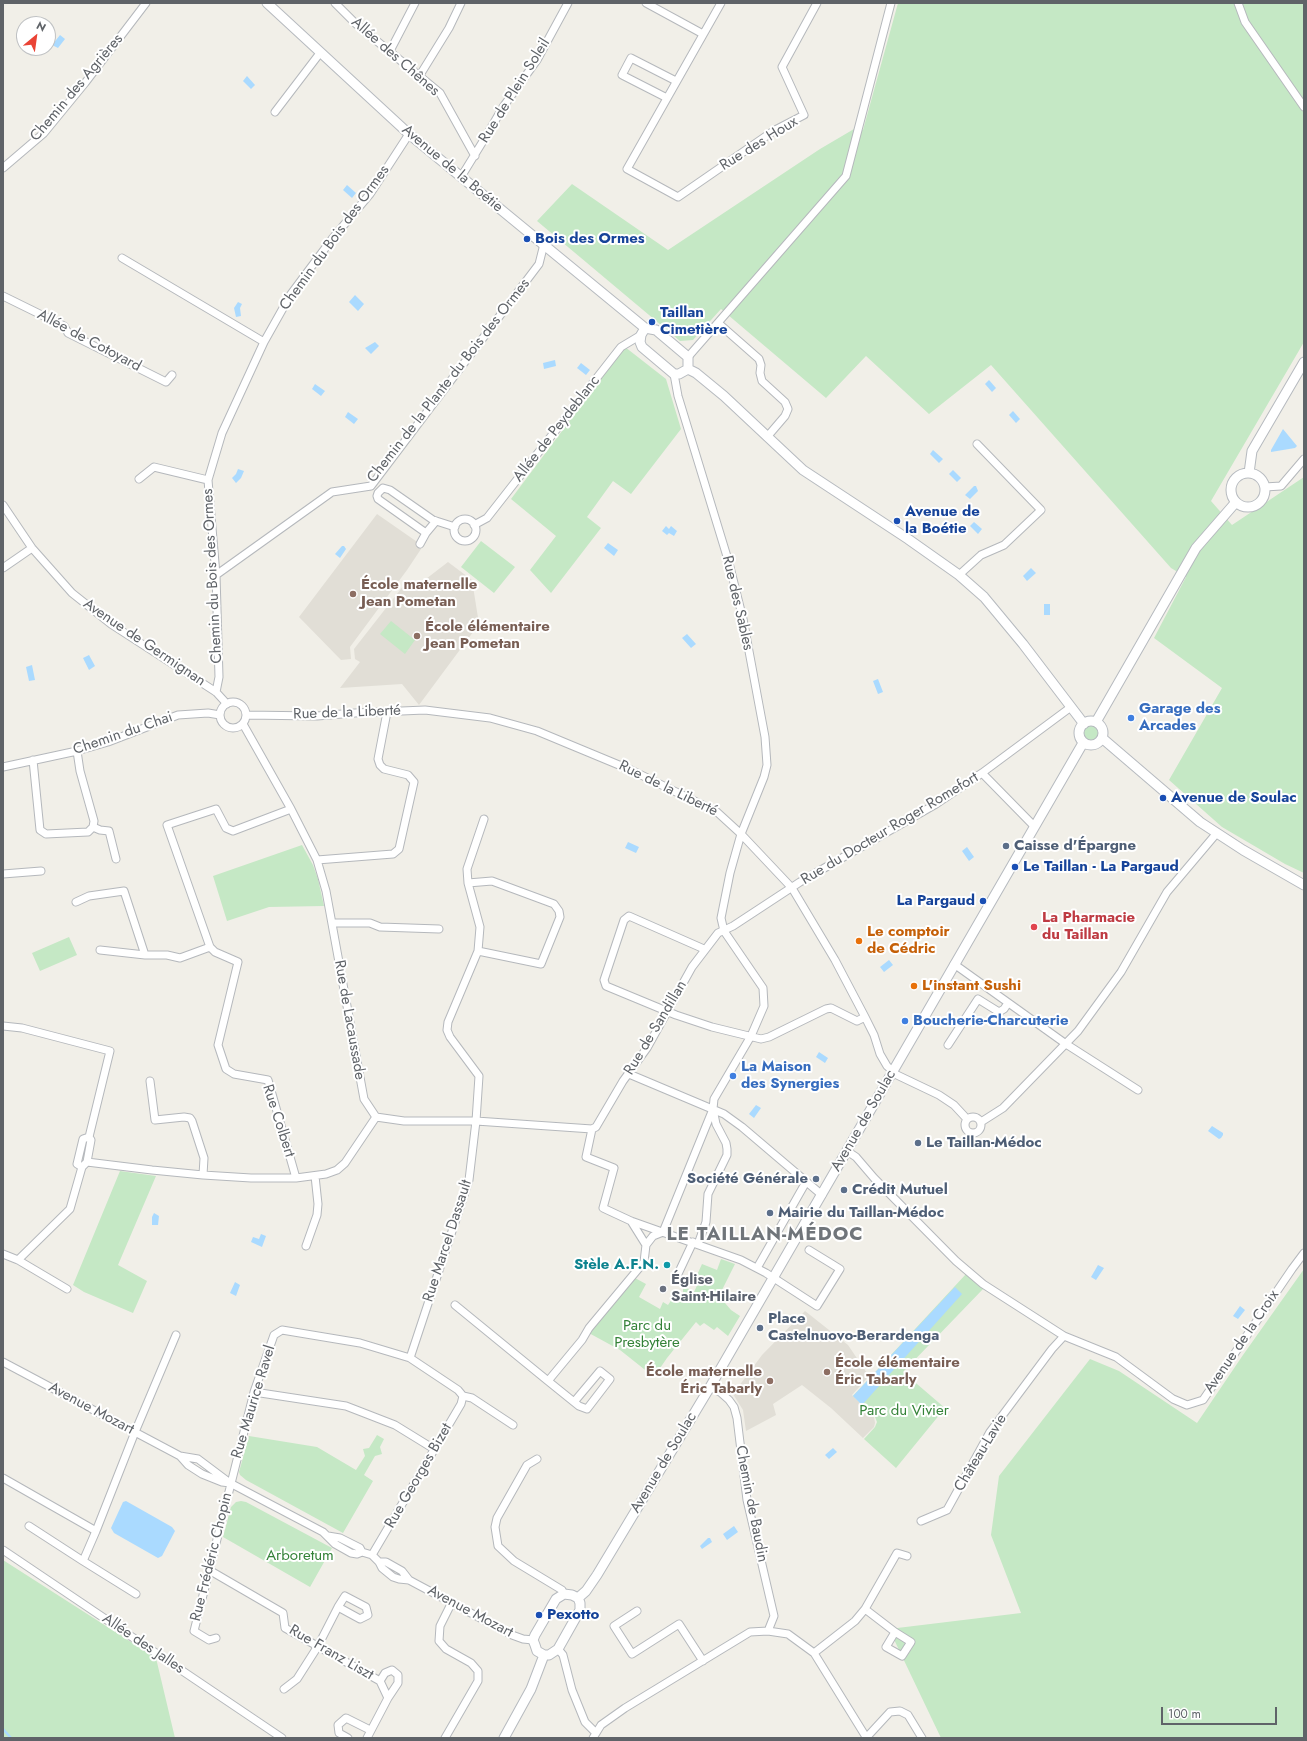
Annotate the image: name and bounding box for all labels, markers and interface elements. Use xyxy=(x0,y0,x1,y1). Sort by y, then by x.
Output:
street label: Allée des Chênes xyxy=(347,14,443,100)
north arrow xyxy=(16,16,56,56)
text: N xyxy=(34,17,49,35)
street label: Chemin des Agrières xyxy=(27,31,127,145)
street label: Rue de Plein Soleil xyxy=(476,35,554,147)
street label: Rue des Houx xyxy=(717,113,801,175)
street label: Avenue de la Boétie xyxy=(398,121,506,217)
street label: Chemin du Bois des Ormes xyxy=(276,162,394,314)
place label: Bois des Ormes xyxy=(535,230,645,248)
marker: Bois des Ormes xyxy=(522,234,532,244)
street label: Chemin de la Plante du Bois des Ormes xyxy=(364,276,534,486)
place label: Taillan Cimetière xyxy=(660,304,728,339)
street label: Allée de Cotoyard xyxy=(34,306,144,376)
marker: Taillan Cimetière xyxy=(647,317,657,327)
street label: Allée de Peydeblanc xyxy=(510,372,604,486)
street label: Chemin du Bois des Ormes xyxy=(199,488,227,664)
place label: Avenue de la Boétie xyxy=(905,503,980,538)
marker: Avenue de la Boétie xyxy=(892,516,902,526)
street label: Rue des Sables xyxy=(717,554,757,652)
place label: École maternelle Jean Pometan xyxy=(361,576,477,611)
marker: École maternelle Jean Pometan xyxy=(348,589,358,599)
street label: Avenue de Germignan xyxy=(79,595,209,691)
place label: École élémentaire Jean Pometan xyxy=(425,618,550,653)
marker: École élémentaire Jean Pometan xyxy=(412,631,422,641)
place label: Garage des Arcades xyxy=(1139,700,1220,735)
street label: Rue de la Liberté xyxy=(293,702,401,724)
street label: Chemin du Chai xyxy=(71,709,175,759)
marker: Garage des Arcades xyxy=(1126,713,1136,723)
street label: Rue de la Liberté xyxy=(616,757,720,821)
street label: Rue du Docteur Roger Romefort xyxy=(798,769,982,889)
place label: Avenue de Soulac xyxy=(1171,789,1297,807)
marker: Avenue de Soulac xyxy=(1158,793,1168,803)
place label: Caisse d'Épargne xyxy=(1014,837,1136,855)
marker: Caisse d'Épargne xyxy=(1001,841,1011,851)
place label: Le Taillan - La Pargaud xyxy=(1023,858,1179,876)
marker: Le Taillan - La Pargaud xyxy=(1010,862,1020,872)
place label: La Pargaud xyxy=(896,892,975,910)
marker: La Pargaud xyxy=(978,896,988,906)
place label: La Pharmacie du Taillan xyxy=(1042,909,1135,944)
marker: La Pharmacie du Taillan xyxy=(1029,922,1039,932)
place label: Le comptoir de Cédric xyxy=(867,923,950,958)
marker: Le comptoir de Cédric xyxy=(854,936,864,946)
street label: Rue de Lacaussade xyxy=(330,959,368,1081)
street label: Rue de Sandillan xyxy=(621,977,691,1079)
place label: L'instant Sushi xyxy=(922,977,1021,995)
marker: L'instant Sushi xyxy=(909,981,919,991)
place label: Boucherie-Charcuterie xyxy=(913,1012,1069,1030)
marker: Boucherie-Charcuterie xyxy=(900,1016,910,1026)
place label: La Maison des Synergies xyxy=(741,1058,839,1093)
street label: Avenue de Soulac xyxy=(828,1067,900,1175)
marker: La Maison des Synergies xyxy=(728,1071,738,1081)
street label: Rue Colbert xyxy=(258,1082,298,1160)
place label: Le Taillan-Médoc xyxy=(926,1134,1042,1152)
marker: Le Taillan-Médoc xyxy=(913,1138,923,1148)
place label: Société Générale xyxy=(687,1170,808,1188)
marker: Société Générale xyxy=(811,1174,821,1184)
street label: Rue Marcel Dassault xyxy=(420,1178,476,1304)
place label: Crédit Mutuel xyxy=(852,1181,948,1199)
marker: Crédit Mutuel xyxy=(839,1185,849,1195)
place label: Mairie du Taillan-Médoc xyxy=(778,1204,944,1222)
marker: Mairie du Taillan-Médoc xyxy=(765,1208,775,1218)
district label: LE TAILLAN-MÉDOC xyxy=(666,1224,864,1246)
place label: Stèle A.F.N. xyxy=(574,1256,659,1274)
marker: Stèle A.F.N. xyxy=(662,1260,672,1270)
place label: Église Saint-Hilaire xyxy=(671,1271,756,1306)
marker: Église Saint-Hilaire xyxy=(658,1284,668,1294)
street label: Avenue de la Croix xyxy=(1201,1287,1283,1397)
place label: Place Castelnuovo-Berardenga xyxy=(768,1310,939,1345)
park label: Parc du Presbytère xyxy=(614,1317,680,1352)
marker: Place Castelnuovo-Berardenga xyxy=(755,1323,765,1333)
street label: Rue Maurice Ravel xyxy=(228,1343,280,1461)
place label: École élémentaire Éric Tabarly xyxy=(835,1354,960,1389)
place label: École maternelle Éric Tabarly xyxy=(646,1363,762,1398)
marker: École élémentaire Éric Tabarly xyxy=(822,1367,832,1377)
marker: École maternelle Éric Tabarly xyxy=(765,1376,775,1386)
street label: Avenue Mozart xyxy=(45,1379,137,1439)
park label: Parc du Vivier xyxy=(859,1402,949,1420)
street label: Avenue de Soulac xyxy=(627,1409,701,1517)
street label: Château-Lavie xyxy=(951,1411,1011,1495)
street label: Rue Georges Bizet xyxy=(382,1420,456,1532)
street label: Chemin de Baudin xyxy=(731,1444,771,1564)
street label: Rue Frédéric Chopin xyxy=(187,1491,237,1623)
park label: Arboretum xyxy=(266,1547,334,1565)
street label: Avenue Mozart xyxy=(424,1582,516,1642)
place label: Pexotto xyxy=(547,1606,599,1624)
street label: Allée des Jalles xyxy=(99,1610,187,1678)
marker: Pexotto xyxy=(534,1610,544,1620)
street label: Rue Franz Liszt xyxy=(286,1622,376,1684)
scale bar xyxy=(1163,1699,1279,1725)
text: 100 m xyxy=(1168,1705,1201,1723)

